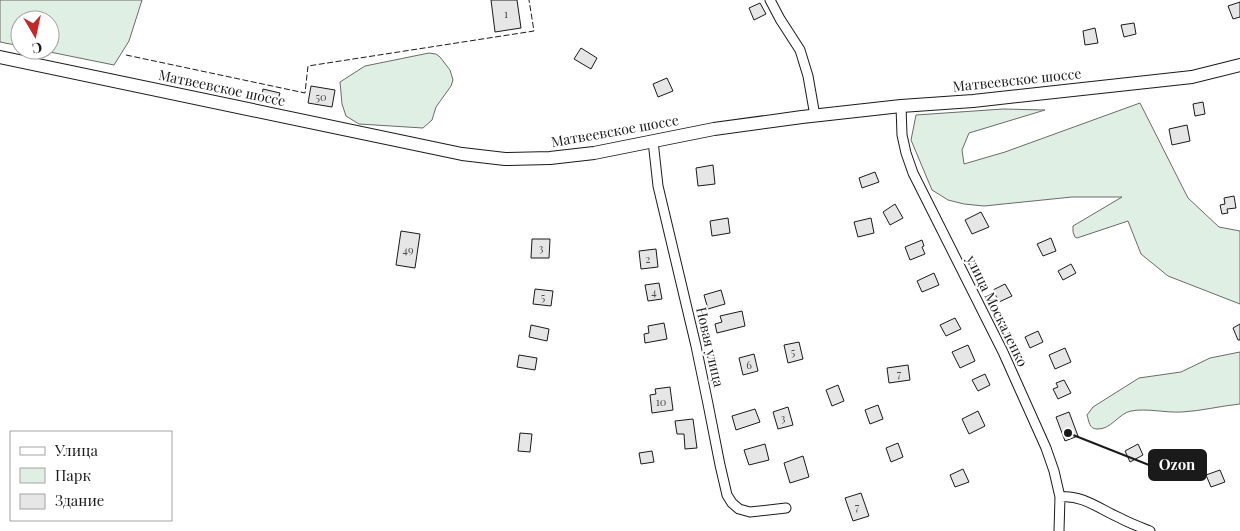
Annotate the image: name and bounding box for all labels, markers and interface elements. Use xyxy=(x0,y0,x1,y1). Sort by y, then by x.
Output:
house number: 1 xyxy=(504,6,508,21)
north arrow xyxy=(10,10,60,60)
text: С xyxy=(31,38,43,59)
street label: Матвеевское шоссе xyxy=(952,63,1082,96)
street label: Матвеевское шоссе xyxy=(157,65,287,110)
house number: 50 xyxy=(315,89,327,104)
street label: Матвеевское шоссе xyxy=(550,110,680,151)
house number: 3 xyxy=(539,240,544,255)
house number: 49 xyxy=(402,242,414,257)
house number: 2 xyxy=(645,251,651,266)
street label: улица Москаленко xyxy=(962,251,1033,370)
house number: 4 xyxy=(651,284,657,299)
house number: 5 xyxy=(541,289,546,304)
street label: Новая улица xyxy=(692,305,729,389)
house number: 5 xyxy=(791,344,796,359)
house number: 6 xyxy=(746,357,752,372)
house number: 7 xyxy=(897,366,902,381)
house number: 10 xyxy=(656,394,667,409)
house number: 3 xyxy=(781,410,786,425)
legend xyxy=(10,431,172,521)
text: Улица xyxy=(54,440,98,460)
callout: Ozon xyxy=(1149,450,1206,480)
text: Ozon xyxy=(1159,454,1196,474)
text: Парк xyxy=(55,465,91,485)
text: Здание xyxy=(55,490,104,510)
house number: 7 xyxy=(855,499,860,514)

